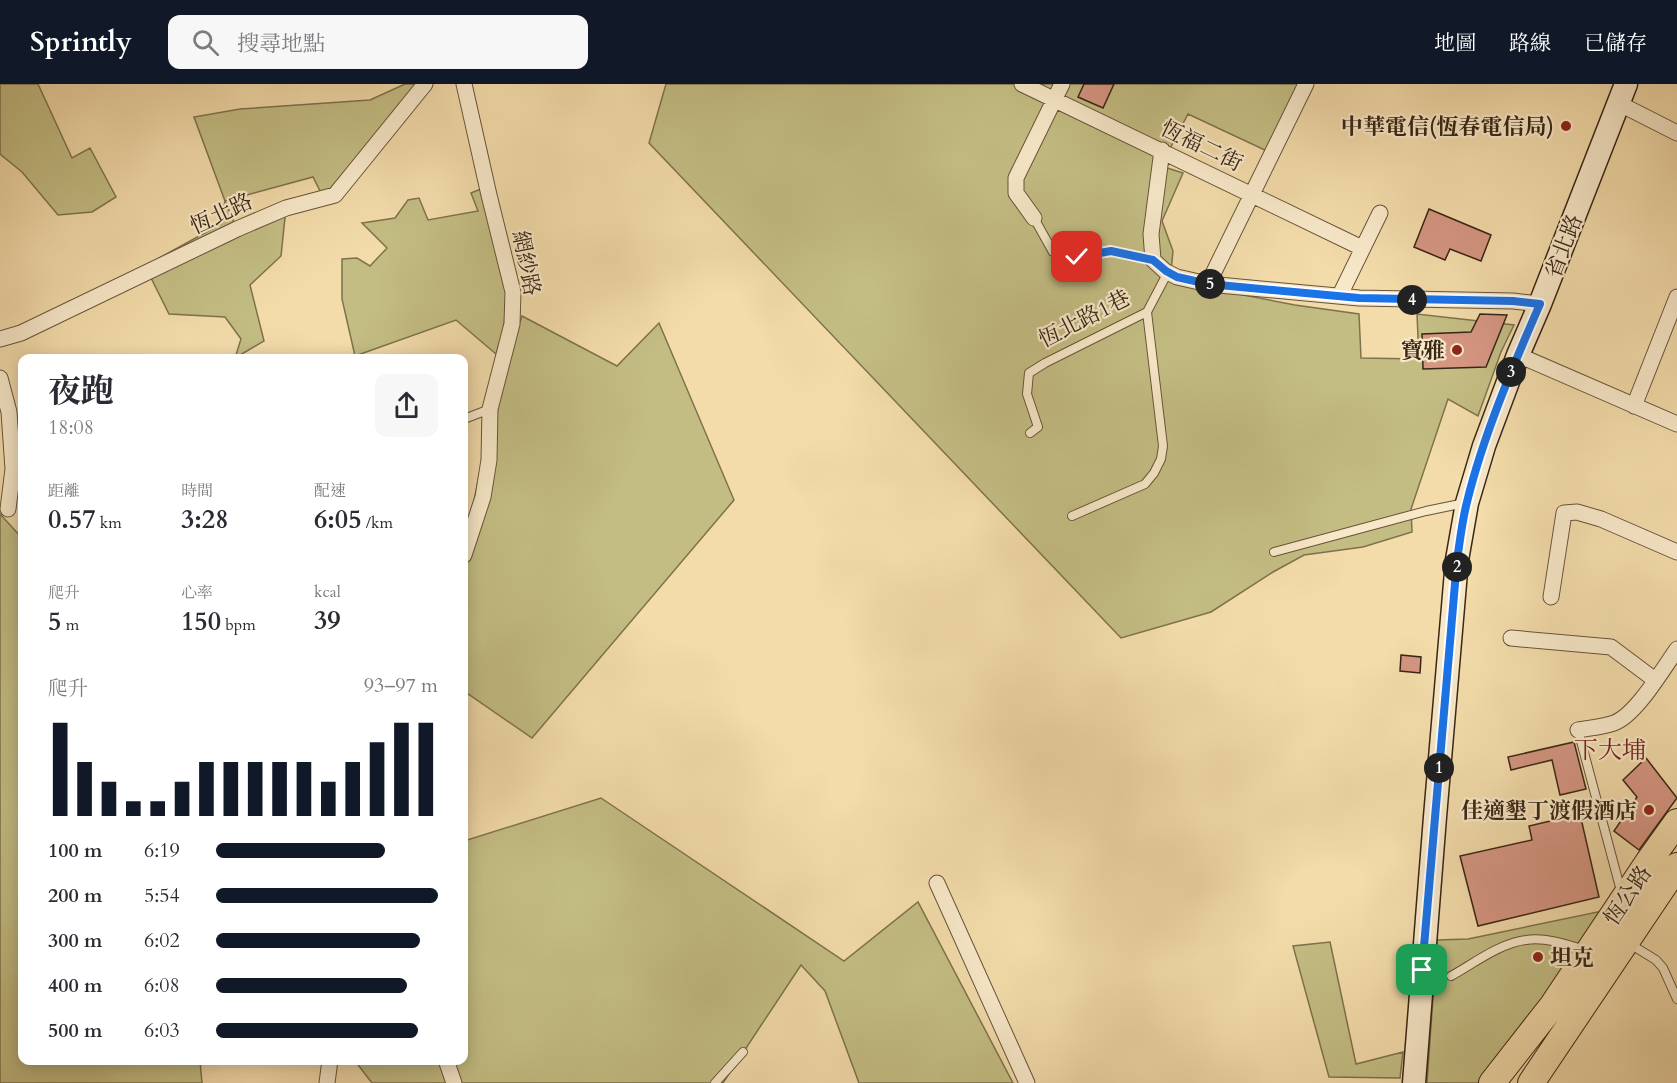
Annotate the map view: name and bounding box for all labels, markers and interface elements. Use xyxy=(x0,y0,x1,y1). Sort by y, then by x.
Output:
search box xyxy=(168,15,588,69)
text: Sprintly xyxy=(30,23,132,61)
icon: search xyxy=(189,26,222,59)
text: 搜尋地點 xyxy=(237,29,325,59)
text: 地圖 xyxy=(1434,29,1476,58)
text: 路線 xyxy=(1509,29,1551,58)
text: 已儲存 xyxy=(1584,29,1647,58)
place label: 中華電信(恆春電信局) xyxy=(1341,112,1554,142)
street label: 恆福二街 xyxy=(1155,113,1248,179)
marker: 中華電信(恆春電信局) xyxy=(1559,119,1573,133)
street label: 恆北路 xyxy=(185,186,258,241)
street label: 省北路 xyxy=(1538,210,1590,283)
street label: 網紗路 xyxy=(505,228,547,298)
pin xyxy=(1051,231,1102,282)
icon: check xyxy=(1060,240,1093,273)
pin: 5 xyxy=(1195,269,1225,299)
text: 5 xyxy=(1206,273,1214,295)
street label: 恆北路1巷 xyxy=(1033,283,1135,355)
pin: 4 xyxy=(1397,285,1427,315)
text: 4 xyxy=(1408,289,1416,311)
place label: 寶雅 xyxy=(1401,336,1445,366)
marker: 寶雅 xyxy=(1450,343,1464,357)
pin: 3 xyxy=(1496,357,1526,387)
text: 3 xyxy=(1507,361,1515,383)
text: 夜跑 xyxy=(48,369,114,414)
button: share xyxy=(375,374,438,437)
text: 18:08 xyxy=(48,414,94,441)
text: 距離 xyxy=(48,480,80,502)
text: 時間 xyxy=(181,480,213,502)
text: 配速 xyxy=(314,480,346,502)
text: 0.57 xyxy=(48,502,96,537)
text: 3:28 xyxy=(181,502,229,537)
text: 6:05 xyxy=(314,502,362,537)
text: km xyxy=(96,512,122,534)
text: /km xyxy=(362,512,393,534)
pin: 2 xyxy=(1442,552,1472,582)
text: 2 xyxy=(1453,556,1461,578)
text: kcal xyxy=(314,581,341,603)
text: 爬升 xyxy=(48,582,80,604)
text: 心率 xyxy=(181,582,213,604)
text: 39 xyxy=(314,603,341,638)
text: 5 xyxy=(48,604,61,639)
text: 150 xyxy=(181,604,221,639)
text: m xyxy=(61,614,79,636)
text: bpm xyxy=(221,614,256,636)
text: 93–97 m xyxy=(364,672,438,699)
text: 爬升 xyxy=(48,675,88,702)
district label: 下大埔 xyxy=(1574,734,1646,767)
pin: 1 xyxy=(1424,753,1454,783)
text: 1 xyxy=(1435,757,1443,779)
place label: 佳適墾丁渡假酒店 xyxy=(1461,796,1637,826)
marker: 佳適墾丁渡假酒店 xyxy=(1642,803,1656,817)
text: 100 m xyxy=(48,837,103,864)
text: 6:19 xyxy=(144,837,180,864)
street label: 恆公路 xyxy=(1597,860,1659,931)
text: 200 m xyxy=(48,882,103,909)
text: 5:54 xyxy=(144,882,180,909)
text: 300 m xyxy=(48,927,103,954)
text: 6:02 xyxy=(144,927,180,954)
place label: 坦克 xyxy=(1550,943,1594,973)
pin xyxy=(1396,944,1447,995)
marker: 坦克 xyxy=(1531,950,1545,964)
icon: arrive xyxy=(1405,953,1438,986)
text: 400 m xyxy=(48,972,103,999)
text: 6:08 xyxy=(144,972,180,999)
text: 500 m xyxy=(48,1017,103,1044)
text: 6:03 xyxy=(144,1017,180,1044)

